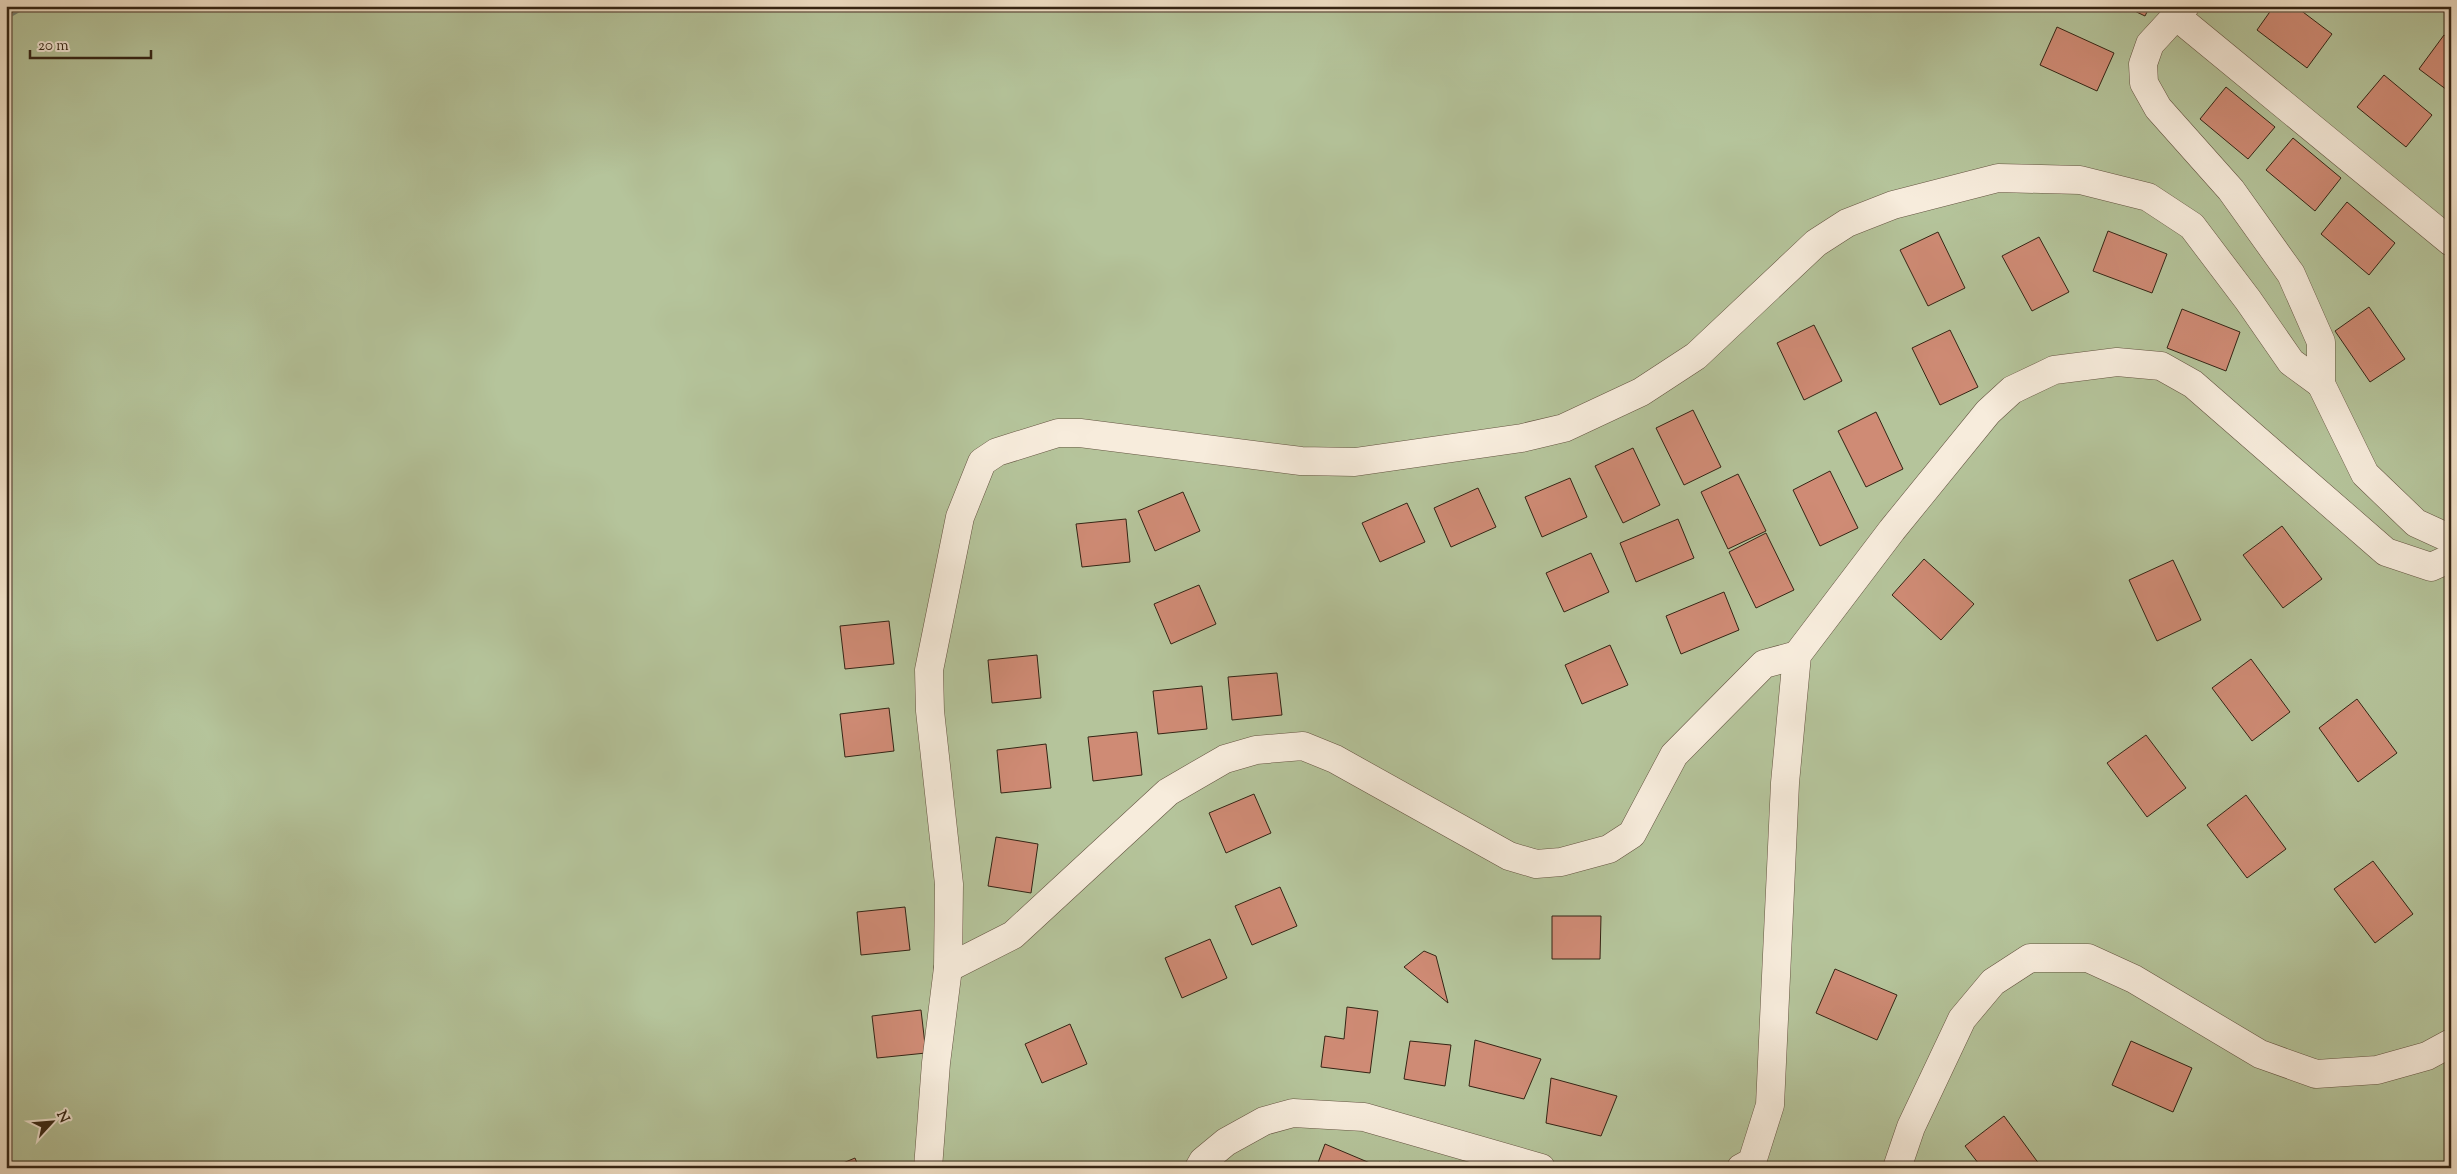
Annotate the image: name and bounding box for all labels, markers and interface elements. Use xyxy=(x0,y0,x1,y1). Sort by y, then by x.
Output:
scale bar xyxy=(30,28,151,60)
text: 20 m xyxy=(38,36,69,57)
north arrow xyxy=(28,1096,78,1146)
text: N xyxy=(50,1108,73,1127)

